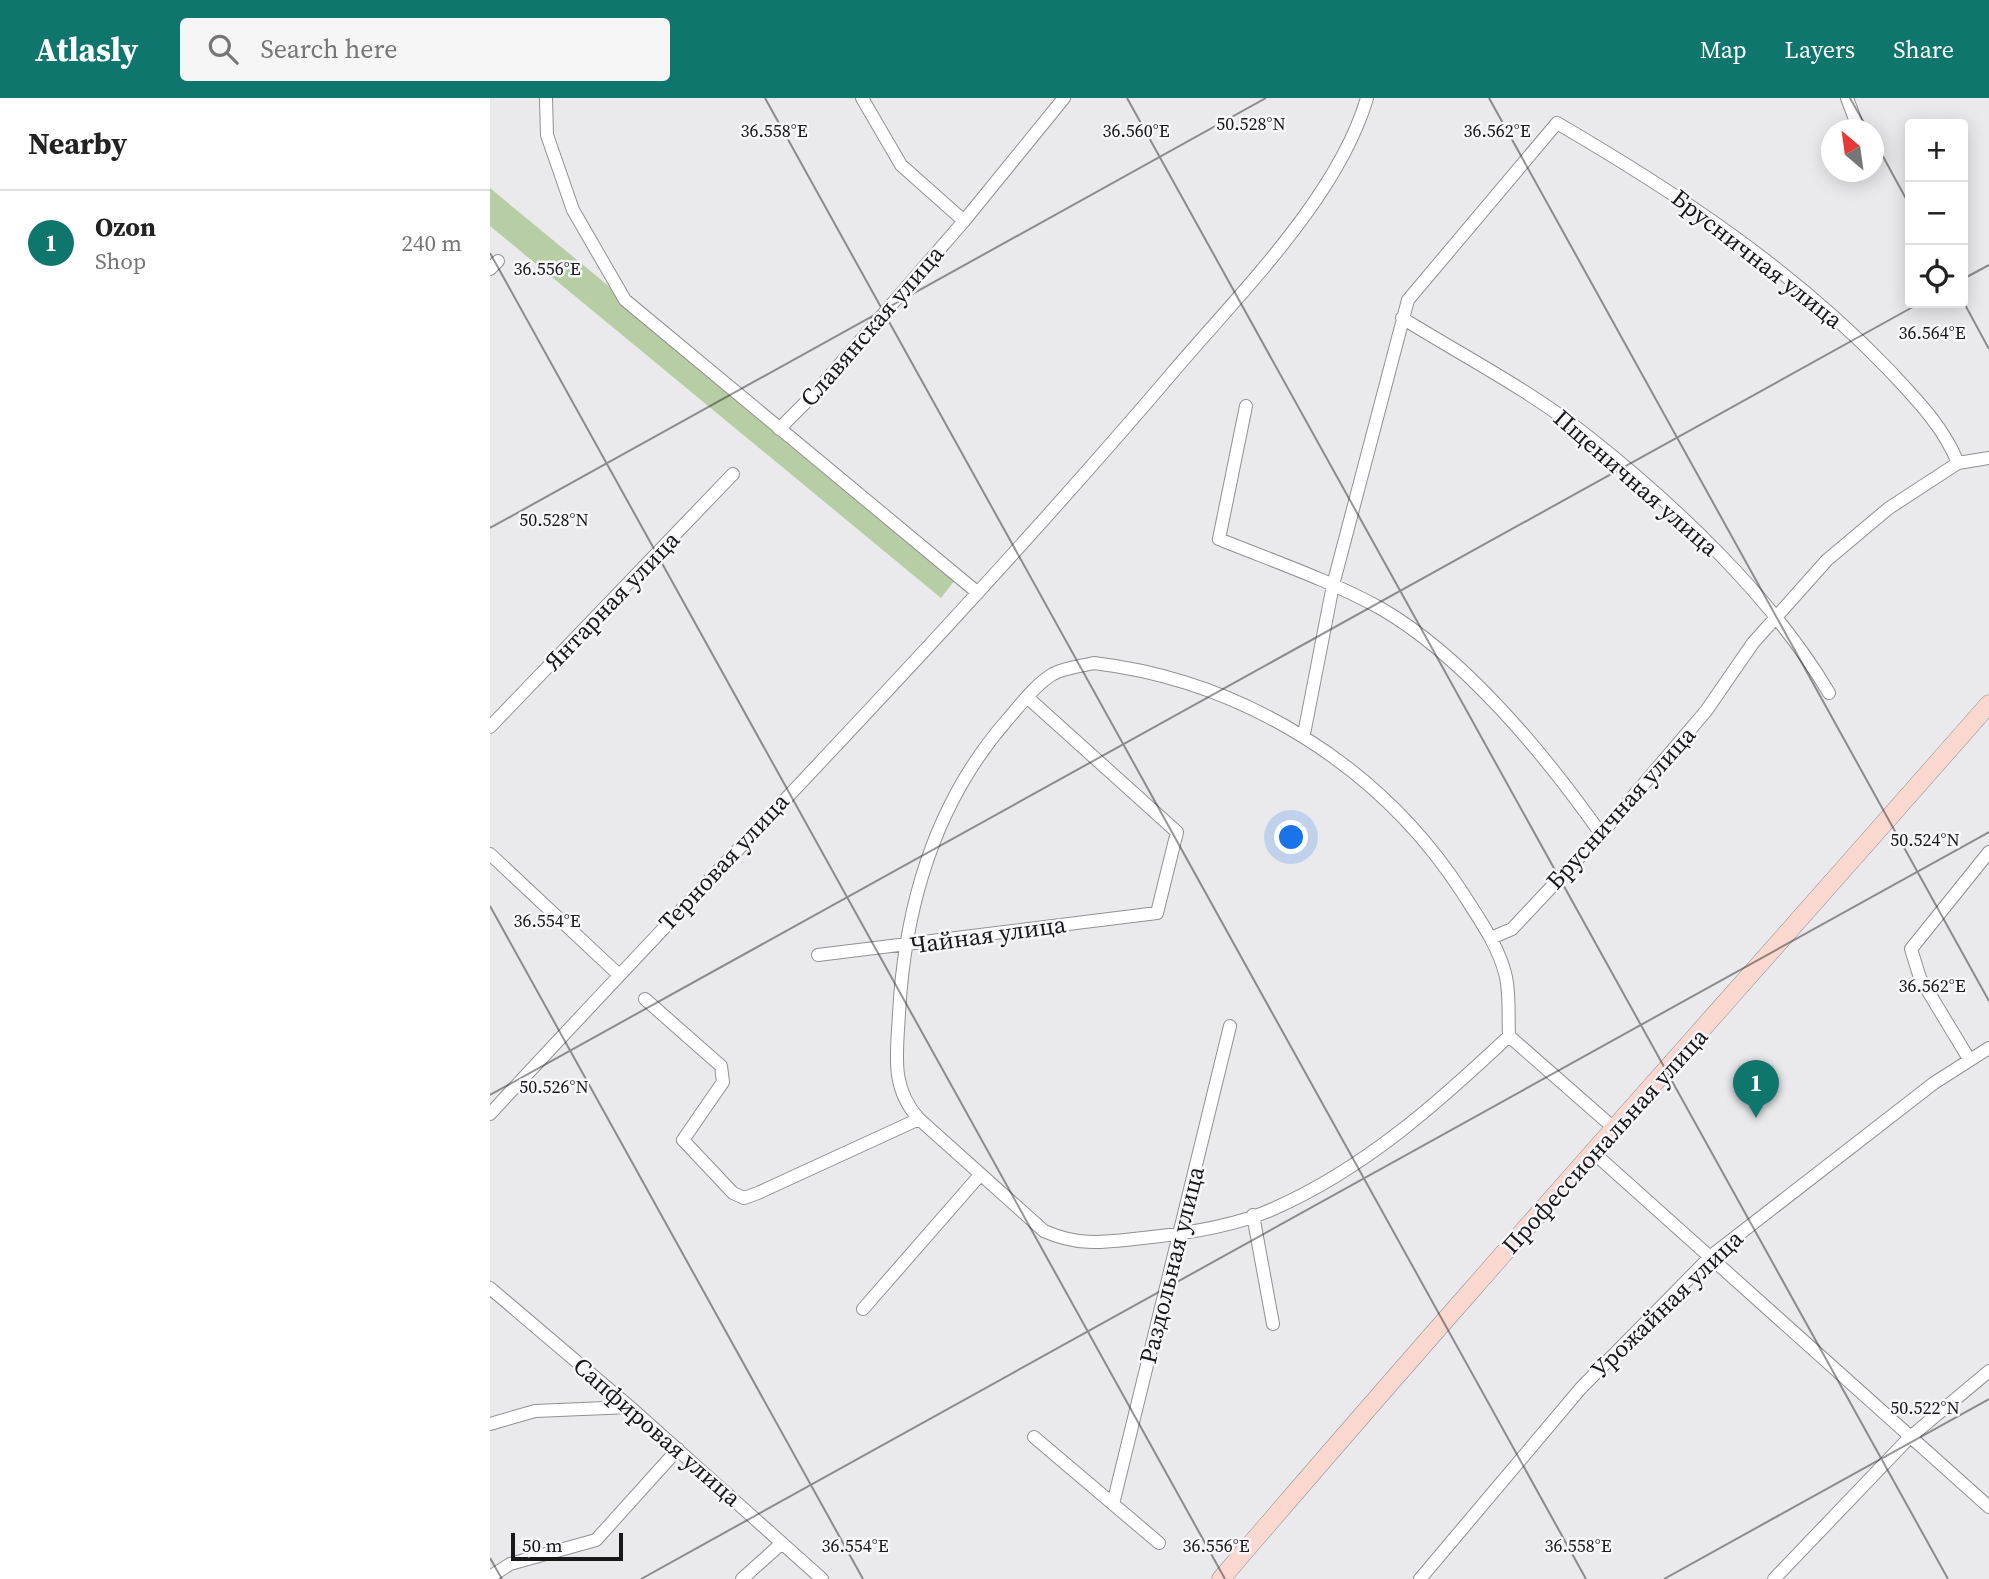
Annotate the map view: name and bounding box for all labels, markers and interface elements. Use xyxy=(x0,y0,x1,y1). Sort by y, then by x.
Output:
search box xyxy=(180,18,670,81)
text: Atlasly xyxy=(35,27,138,72)
icon: search xyxy=(204,30,242,68)
text: Search here xyxy=(260,31,398,67)
text: Map xyxy=(1700,33,1747,66)
text: Layers xyxy=(1785,33,1855,66)
text: Share xyxy=(1893,33,1954,66)
text: 50.528°N xyxy=(1216,111,1286,136)
text: 36.558°E xyxy=(740,118,808,143)
text: 36.560°E xyxy=(1102,118,1170,143)
text: 36.562°E xyxy=(1463,118,1531,143)
north arrow xyxy=(1821,119,1884,182)
map controls xyxy=(1905,119,1968,308)
button: + xyxy=(1905,119,1968,182)
text: Nearby xyxy=(28,123,127,164)
street label: Брусничная улица xyxy=(1665,181,1850,336)
button: − xyxy=(1905,182,1968,245)
text: Ozon xyxy=(95,209,156,245)
text: 1 xyxy=(45,227,57,259)
text: 240 m xyxy=(401,227,462,259)
street label: Славянская улица xyxy=(792,237,951,413)
text: Shop xyxy=(95,245,146,277)
button: locate xyxy=(1905,245,1968,308)
text: 36.556°E xyxy=(513,256,581,281)
text: 36.564°E xyxy=(1898,320,1966,345)
street label: Пщеничная улица xyxy=(1547,402,1726,564)
text: 50.528°N xyxy=(519,507,589,532)
street label: Янтарная улица xyxy=(537,523,687,678)
street label: Брусничная улица xyxy=(1538,718,1703,896)
street label: Терновая улица xyxy=(651,785,797,938)
your location xyxy=(1274,820,1308,854)
text: 50.524°N xyxy=(1890,827,1960,852)
street label: Чайная улица xyxy=(908,907,1069,962)
text: 36.554°E xyxy=(513,908,581,933)
text: 36.562°E xyxy=(1898,973,1966,998)
street label: Профессиональная улица xyxy=(1494,1020,1716,1261)
pin: 1 xyxy=(1733,1060,1779,1118)
text: 50.526°N xyxy=(519,1074,589,1099)
street label: Раздольная улица xyxy=(1131,1162,1212,1367)
street label: Урожайная улица xyxy=(1583,1222,1751,1385)
street label: Сапфировая улица xyxy=(566,1349,749,1514)
text: 50.522°N xyxy=(1890,1395,1960,1420)
scale bar xyxy=(511,1530,623,1562)
text: 50 m xyxy=(522,1532,563,1558)
text: 36.554°E xyxy=(821,1533,889,1558)
text: 36.556°E xyxy=(1182,1533,1250,1558)
text: 36.558°E xyxy=(1544,1533,1612,1558)

